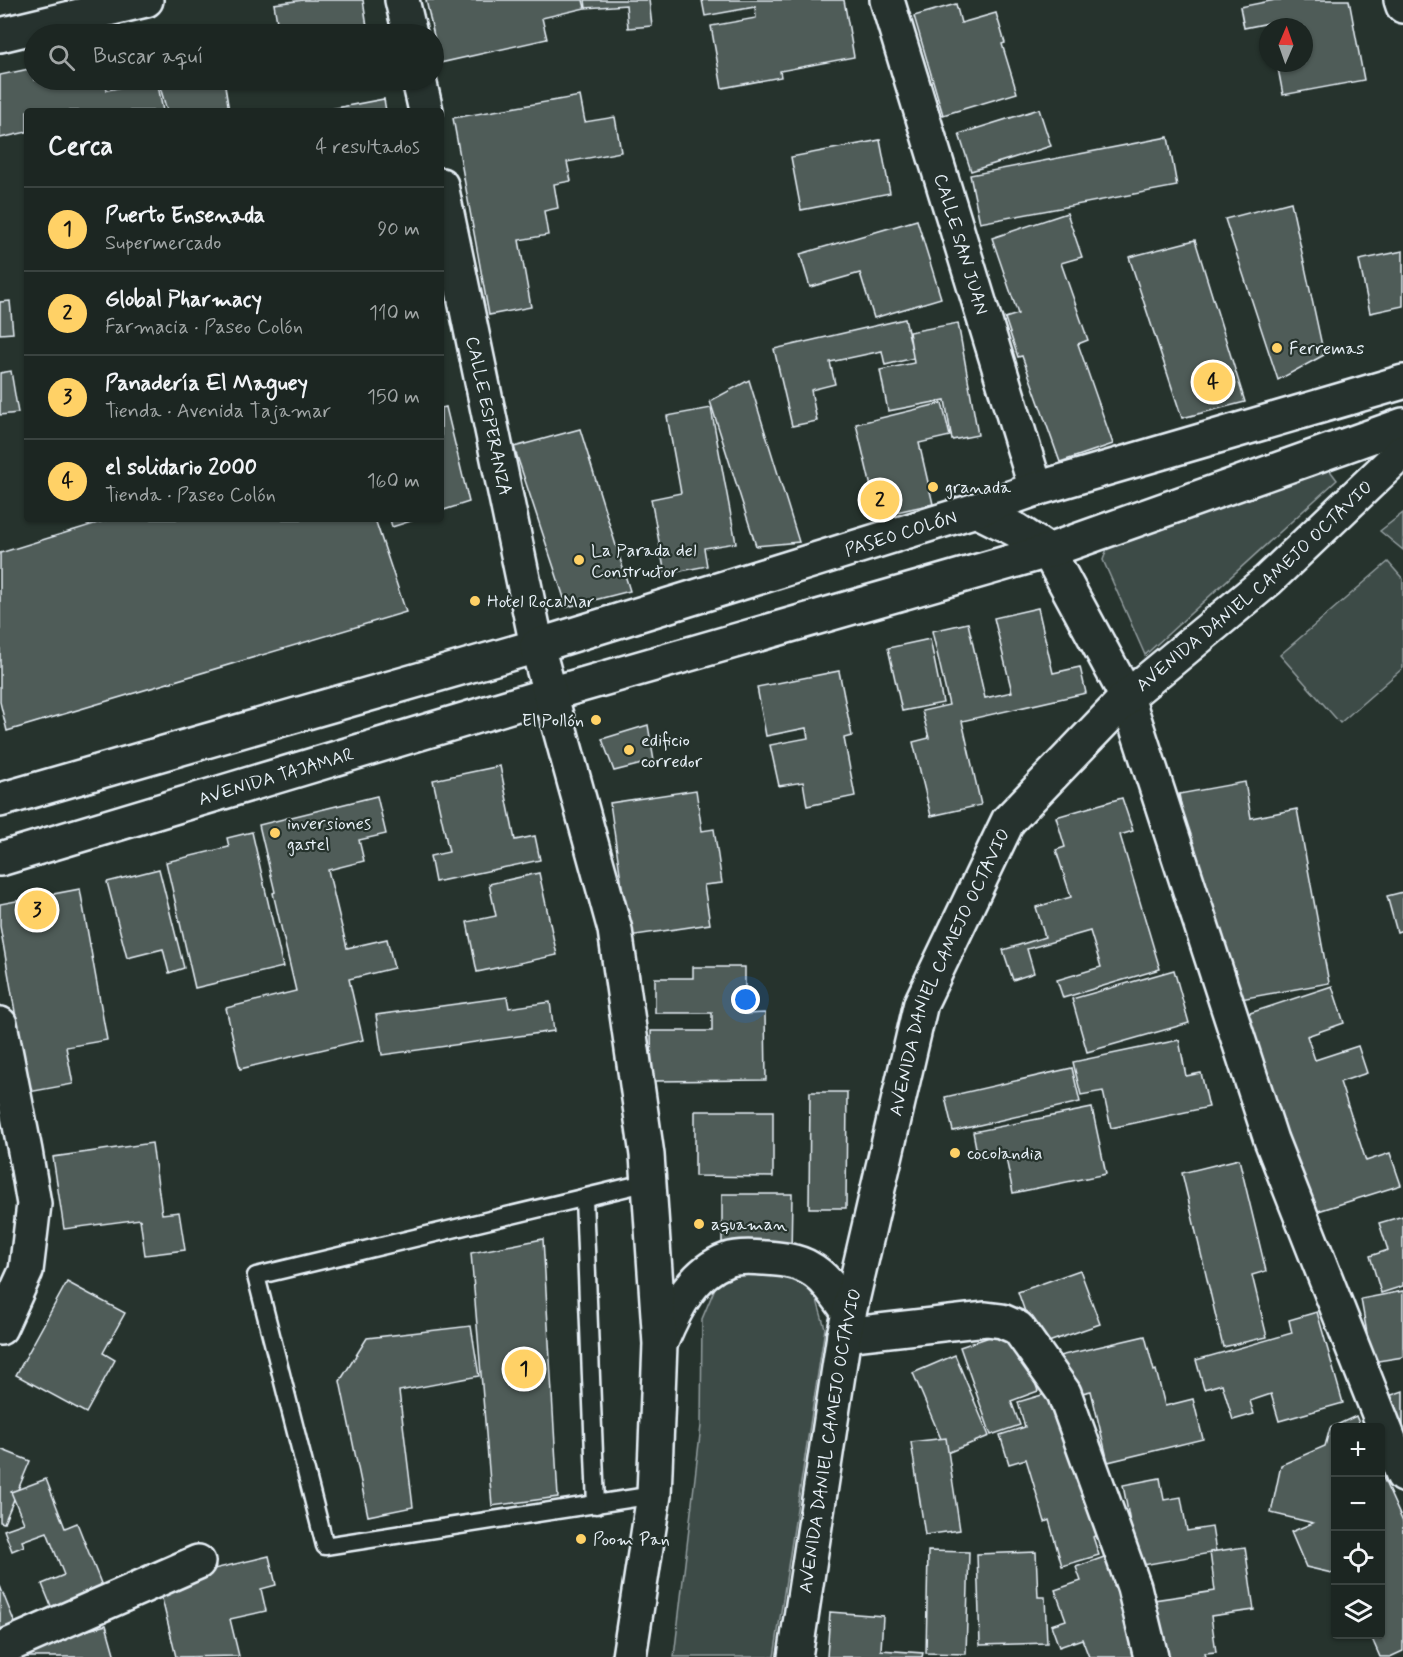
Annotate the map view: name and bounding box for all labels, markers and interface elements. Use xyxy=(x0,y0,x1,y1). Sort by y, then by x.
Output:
north arrow xyxy=(1259,18,1313,72)
search box xyxy=(24,24,444,90)
icon: search xyxy=(45,41,78,74)
text: Buscar aquí xyxy=(93,43,204,71)
text: Cerca xyxy=(48,130,113,164)
text: 4 resultados xyxy=(316,134,420,161)
street label: CALLE SAN JUAN xyxy=(928,171,993,318)
text: Puerto Ensenada xyxy=(105,202,265,230)
text: 1 xyxy=(63,216,72,243)
text: 90 m xyxy=(377,216,420,243)
text: Supermercado xyxy=(105,230,221,257)
text: Global Pharmacy xyxy=(105,286,262,314)
text: 2 xyxy=(63,300,72,327)
text: 110 m xyxy=(369,300,420,327)
text: Farmacia · Paseo Colón xyxy=(105,314,303,341)
street label: CALLE ESPERANZA xyxy=(459,334,517,498)
place label: Ferremas xyxy=(1289,337,1364,361)
marker: Ferremas xyxy=(1270,341,1284,355)
pin: 4 xyxy=(1194,360,1232,404)
text: Panadería El Maguey xyxy=(105,370,308,398)
text: 3 xyxy=(63,384,72,411)
text: 150 m xyxy=(367,384,420,411)
text: Tienda · Avenida Tajamar xyxy=(105,398,331,425)
text: el solidario 2000 xyxy=(105,454,257,482)
text: 4 xyxy=(62,468,73,495)
text: 160 m xyxy=(367,468,420,495)
street label: AVENIDA DANIEL CAMEJO OCTAVIO xyxy=(1131,475,1378,698)
place label: granada xyxy=(945,476,1011,500)
pin: 2 xyxy=(860,478,900,522)
marker: granada xyxy=(926,480,940,494)
text: Tienda · Paseo Colón xyxy=(105,482,276,509)
street label: PASEO COLÓN xyxy=(842,506,960,563)
place label: La Parada del Constructor xyxy=(591,539,697,584)
marker: La Parada del Constructor xyxy=(572,553,586,567)
place label: Hotel RocaMar xyxy=(487,590,595,614)
marker: Hotel RocaMar xyxy=(468,594,482,608)
place label: El Pollón xyxy=(522,709,584,733)
marker: El Pollón xyxy=(589,713,603,727)
place label: edificio corredor xyxy=(641,729,703,774)
street label: AVENIDA TAJAMAR xyxy=(196,743,357,812)
marker: edificio corredor xyxy=(622,743,636,757)
place label: inversiones gastel xyxy=(287,812,371,857)
street label: AVENIDA DANIEL CAMEJO OCTAVIO xyxy=(884,824,1016,1119)
marker: inversiones gastel xyxy=(268,826,282,840)
pin: 3 xyxy=(18,888,57,932)
your location xyxy=(731,985,760,1014)
place label: cocolandia xyxy=(967,1142,1042,1166)
marker: cocolandia xyxy=(948,1146,962,1160)
place label: aquaman xyxy=(711,1213,787,1237)
marker: aquaman xyxy=(692,1217,706,1231)
street label: AVENIDA DANIEL CAMEJO OCTAVIO xyxy=(794,1286,867,1595)
pin: 1 xyxy=(504,1346,544,1392)
map controls xyxy=(1331,1423,1385,1639)
button: + xyxy=(1331,1423,1385,1477)
button: − xyxy=(1331,1477,1385,1531)
place label: Poom Pan xyxy=(593,1528,670,1552)
button: locate xyxy=(1331,1531,1385,1585)
marker: Poom Pan xyxy=(574,1532,588,1546)
button: layers xyxy=(1331,1585,1385,1639)

